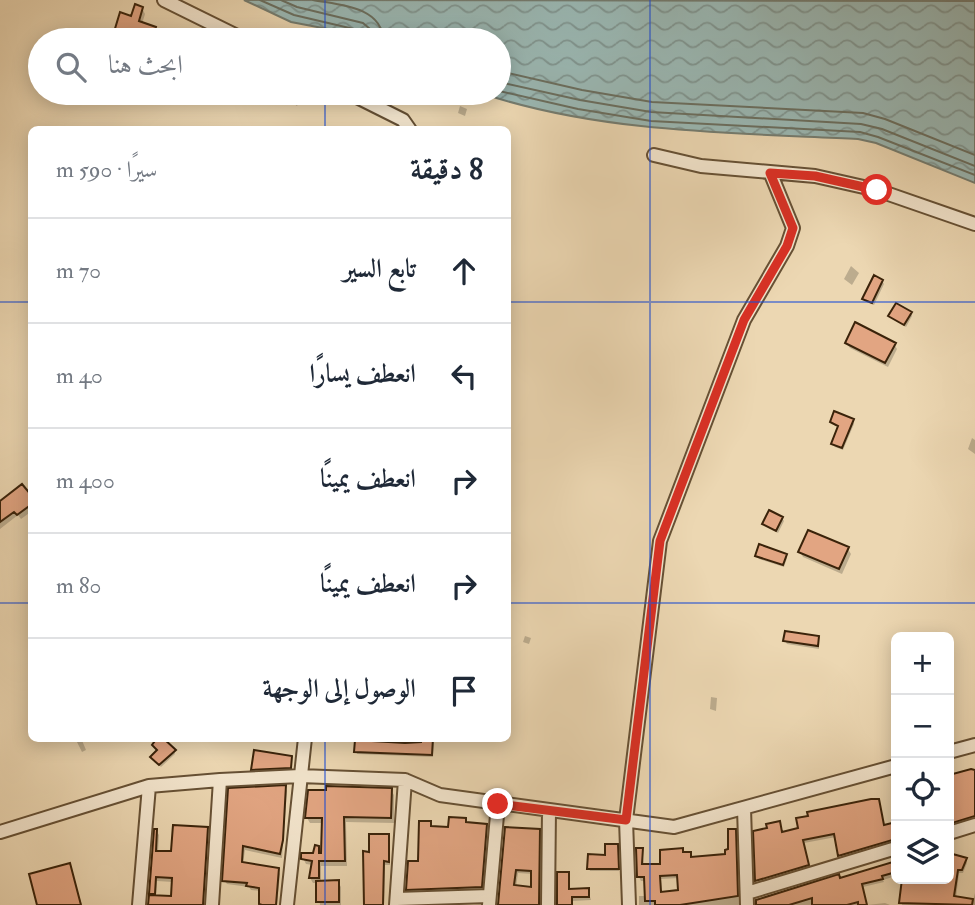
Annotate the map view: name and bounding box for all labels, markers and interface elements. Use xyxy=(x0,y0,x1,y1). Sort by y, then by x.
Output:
search box xyxy=(28,28,511,105)
icon: search xyxy=(52,48,90,86)
text: ابحث هنا xyxy=(108,49,183,81)
text: 8 دقيقة xyxy=(410,151,483,188)
text: سيرًا · 590 m xyxy=(56,155,157,184)
route start xyxy=(861,174,892,205)
icon: ahead xyxy=(445,252,483,290)
text: تابع السير xyxy=(343,253,416,285)
text: 70 m xyxy=(56,256,101,285)
icon: left xyxy=(445,357,483,395)
text: انعطف يسارًا xyxy=(310,358,416,390)
text: 40 m xyxy=(56,361,103,390)
icon: right xyxy=(445,462,483,500)
text: انعطف يمينًا xyxy=(320,463,416,495)
text: 400 m xyxy=(56,466,115,495)
icon: right xyxy=(445,567,483,605)
text: انعطف يمينًا xyxy=(320,568,416,600)
text: 80 m xyxy=(56,571,101,600)
map controls xyxy=(891,632,954,884)
button: + xyxy=(891,632,954,695)
icon: arrive xyxy=(445,672,483,710)
text: الوصول إلى الوجهة xyxy=(263,673,416,705)
button: − xyxy=(891,695,954,758)
button: locate xyxy=(891,758,954,821)
route end xyxy=(482,788,513,819)
button: layers xyxy=(891,821,954,884)

